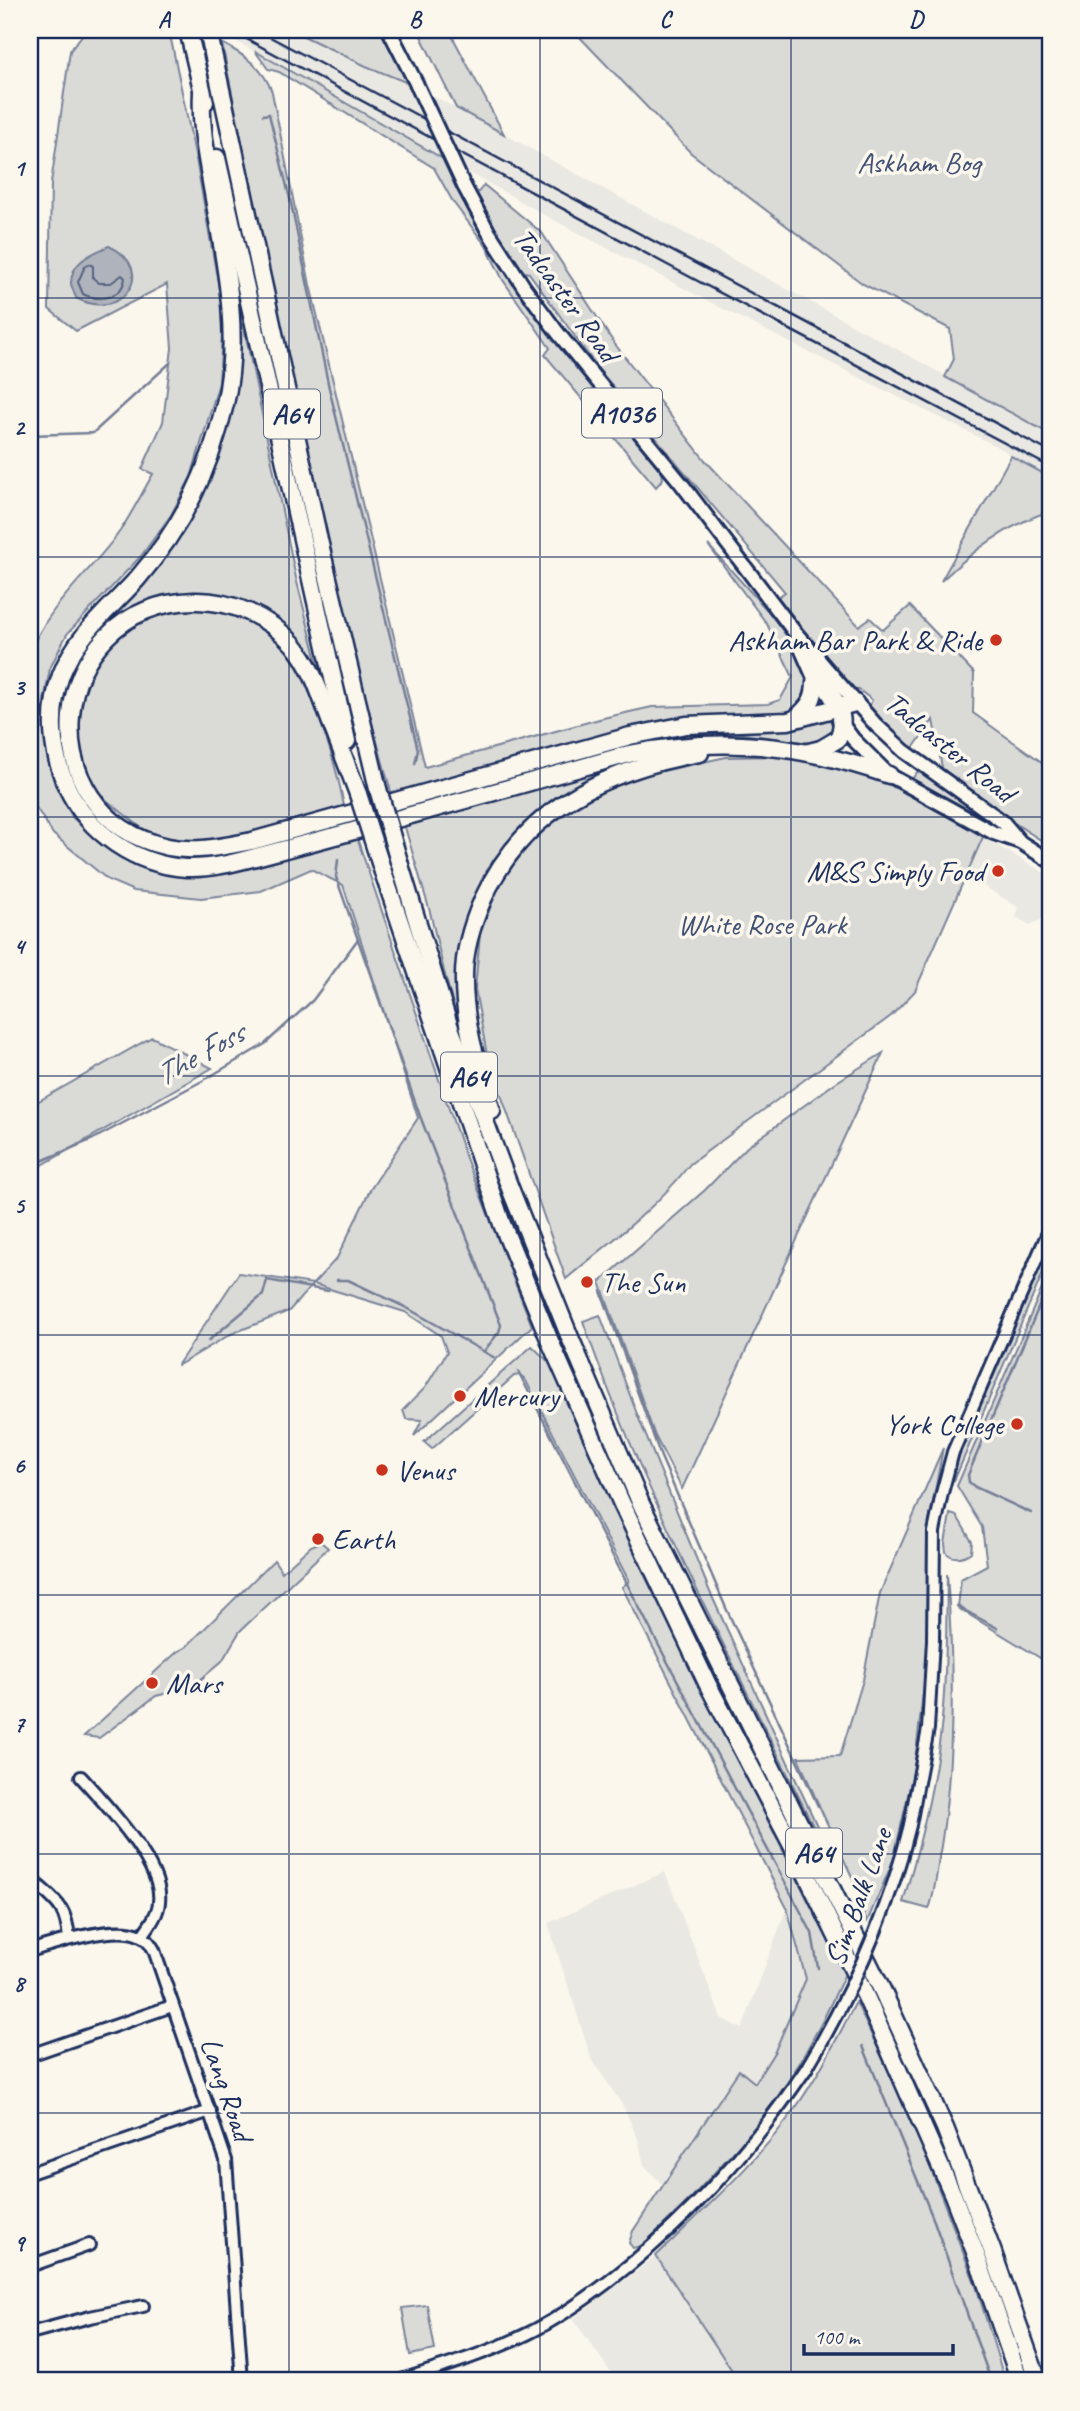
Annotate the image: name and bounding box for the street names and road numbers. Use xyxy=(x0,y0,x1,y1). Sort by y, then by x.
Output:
street label: Tadcaster Road xyxy=(505,220,630,373)
road number: A1036 xyxy=(582,388,662,438)
road number: A64 xyxy=(264,390,320,438)
street label: Tadcaster Road xyxy=(877,683,1026,814)
road number: A64 xyxy=(441,1052,497,1102)
street label: Sim Balk Lane xyxy=(816,1821,901,1971)
road number: A64 xyxy=(786,1828,842,1878)
street label: Lang Road xyxy=(192,2032,264,2150)

